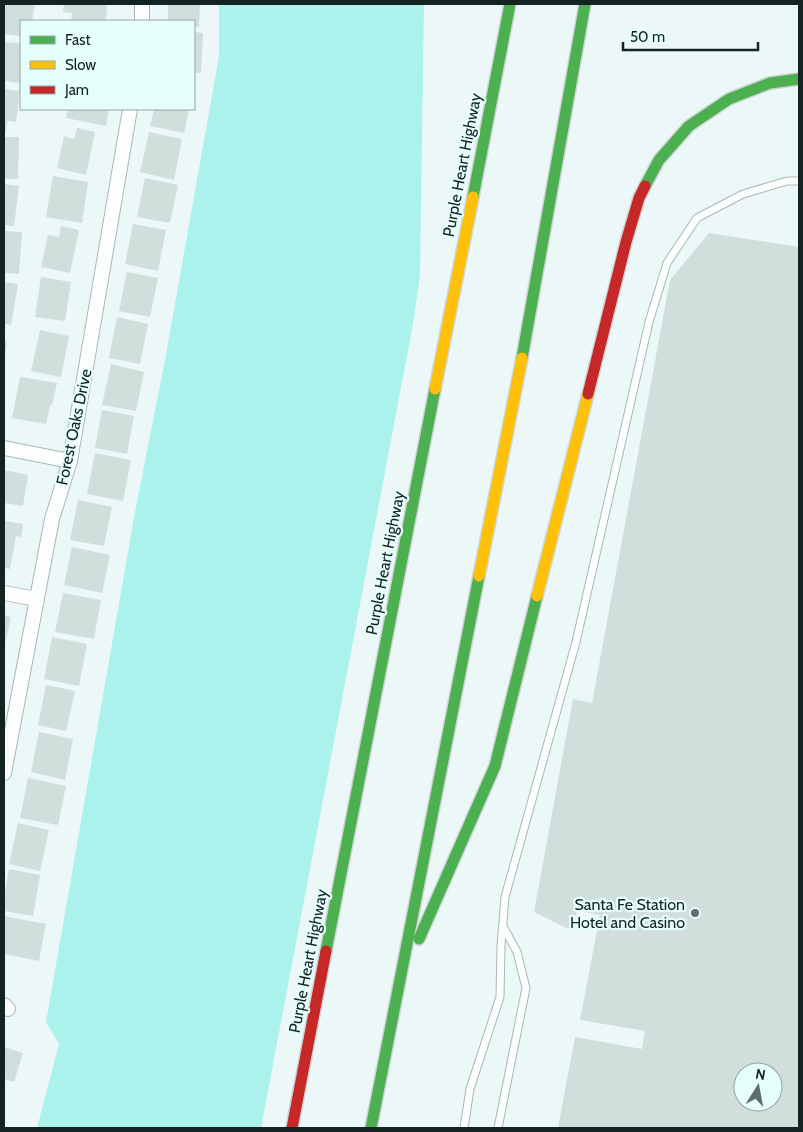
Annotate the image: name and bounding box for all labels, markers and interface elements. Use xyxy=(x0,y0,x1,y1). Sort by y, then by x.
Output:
legend xyxy=(20,20,195,110)
scale bar xyxy=(623,20,758,52)
text: 50 m xyxy=(630,28,665,46)
text: Fast xyxy=(65,31,90,49)
text: Slow xyxy=(65,56,96,74)
text: Jam xyxy=(64,81,89,99)
street label: Purple Heart Highway xyxy=(439,92,485,238)
street label: Forest Oaks Drive xyxy=(52,367,96,487)
street label: Purple Heart Highway xyxy=(362,490,408,636)
street label: Purple Heart Highway xyxy=(285,888,331,1034)
place label: Santa Fe Station Hotel and Casino xyxy=(570,895,685,932)
marker: Santa Fe Station Hotel and Casino xyxy=(689,907,701,919)
north arrow xyxy=(733,1062,783,1112)
text: N xyxy=(754,1064,767,1084)

